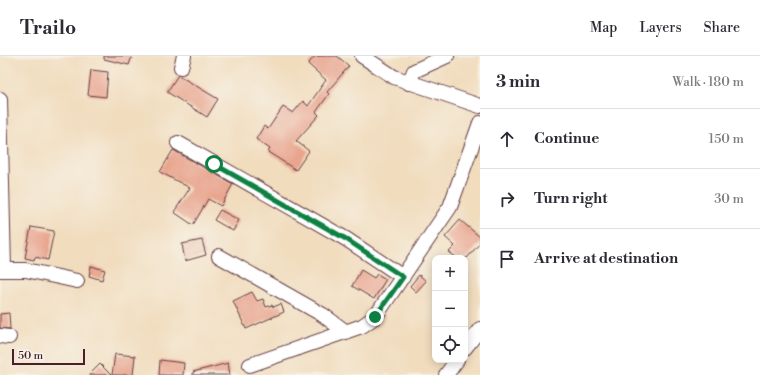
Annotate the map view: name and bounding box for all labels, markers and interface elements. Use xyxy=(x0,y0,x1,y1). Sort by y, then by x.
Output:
text: Trailo xyxy=(20,16,76,40)
text: Map xyxy=(590,19,617,37)
text: Layers xyxy=(639,19,682,37)
text: Share xyxy=(704,19,740,37)
text: 3 min xyxy=(496,71,540,93)
text: Walk · 180 m xyxy=(672,74,744,90)
icon: ahead xyxy=(496,128,518,150)
text: Continue xyxy=(534,129,599,148)
text: 150 m xyxy=(709,131,744,147)
route start xyxy=(205,155,223,173)
icon: right xyxy=(496,188,518,210)
text: Turn right xyxy=(534,189,608,208)
text: 30 m xyxy=(714,191,744,207)
icon: arrive xyxy=(496,248,518,270)
text: Arrive at destination xyxy=(534,249,678,268)
map controls xyxy=(432,255,468,363)
button: + xyxy=(432,255,468,291)
button: − xyxy=(432,291,468,327)
route end xyxy=(366,308,384,326)
button: locate xyxy=(432,327,468,363)
scale bar xyxy=(12,347,85,366)
text: 50 m xyxy=(18,349,43,363)

